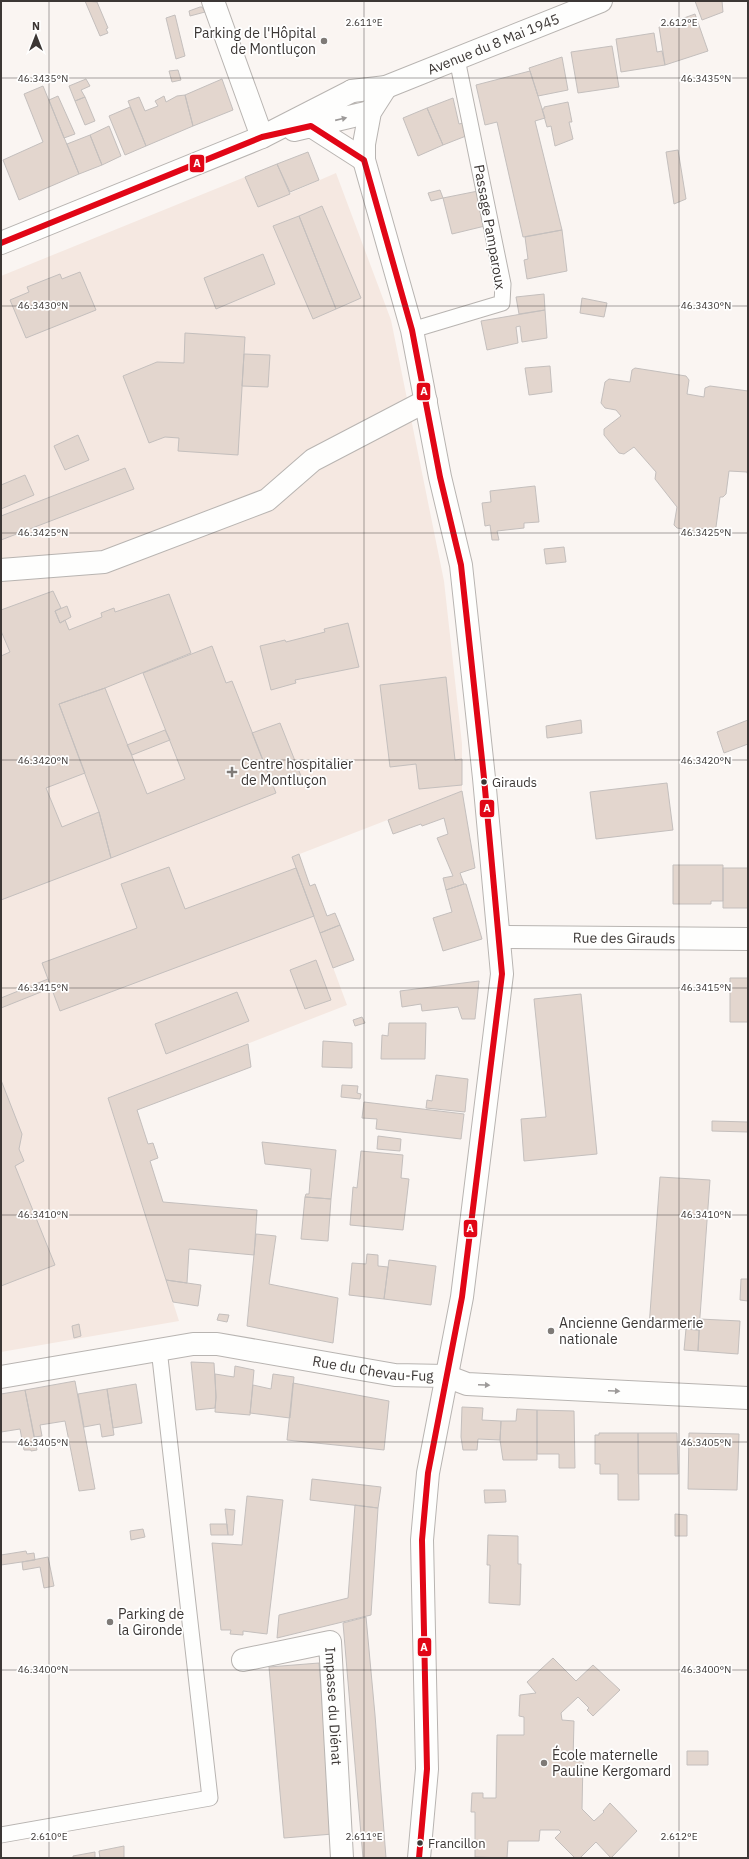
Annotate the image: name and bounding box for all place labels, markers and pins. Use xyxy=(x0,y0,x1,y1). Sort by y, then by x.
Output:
place label: Parking de l'Hôpital de Montluçon xyxy=(194,24,316,58)
marker: Parking de l'Hôpital de Montluçon xyxy=(319,36,329,46)
place label: Centre hospitalier de Montluçon xyxy=(241,755,353,789)
marker: Centre hospitalier de Montluçon xyxy=(226,766,238,778)
place label: Girauds xyxy=(492,774,537,791)
marker: Girauds xyxy=(479,777,489,787)
place label: Ancienne Gendarmerie nationale xyxy=(559,1314,704,1348)
marker: Ancienne Gendarmerie nationale xyxy=(546,1326,556,1336)
place label: Parking de la Gironde xyxy=(118,1605,185,1639)
marker: Parking de la Gironde xyxy=(105,1617,115,1627)
place label: École maternelle Pauline Kergomard xyxy=(552,1745,671,1780)
marker: École maternelle Pauline Kergomard xyxy=(539,1758,549,1768)
place label: Francillon xyxy=(428,1835,486,1852)
marker: Francillon xyxy=(415,1838,425,1848)

